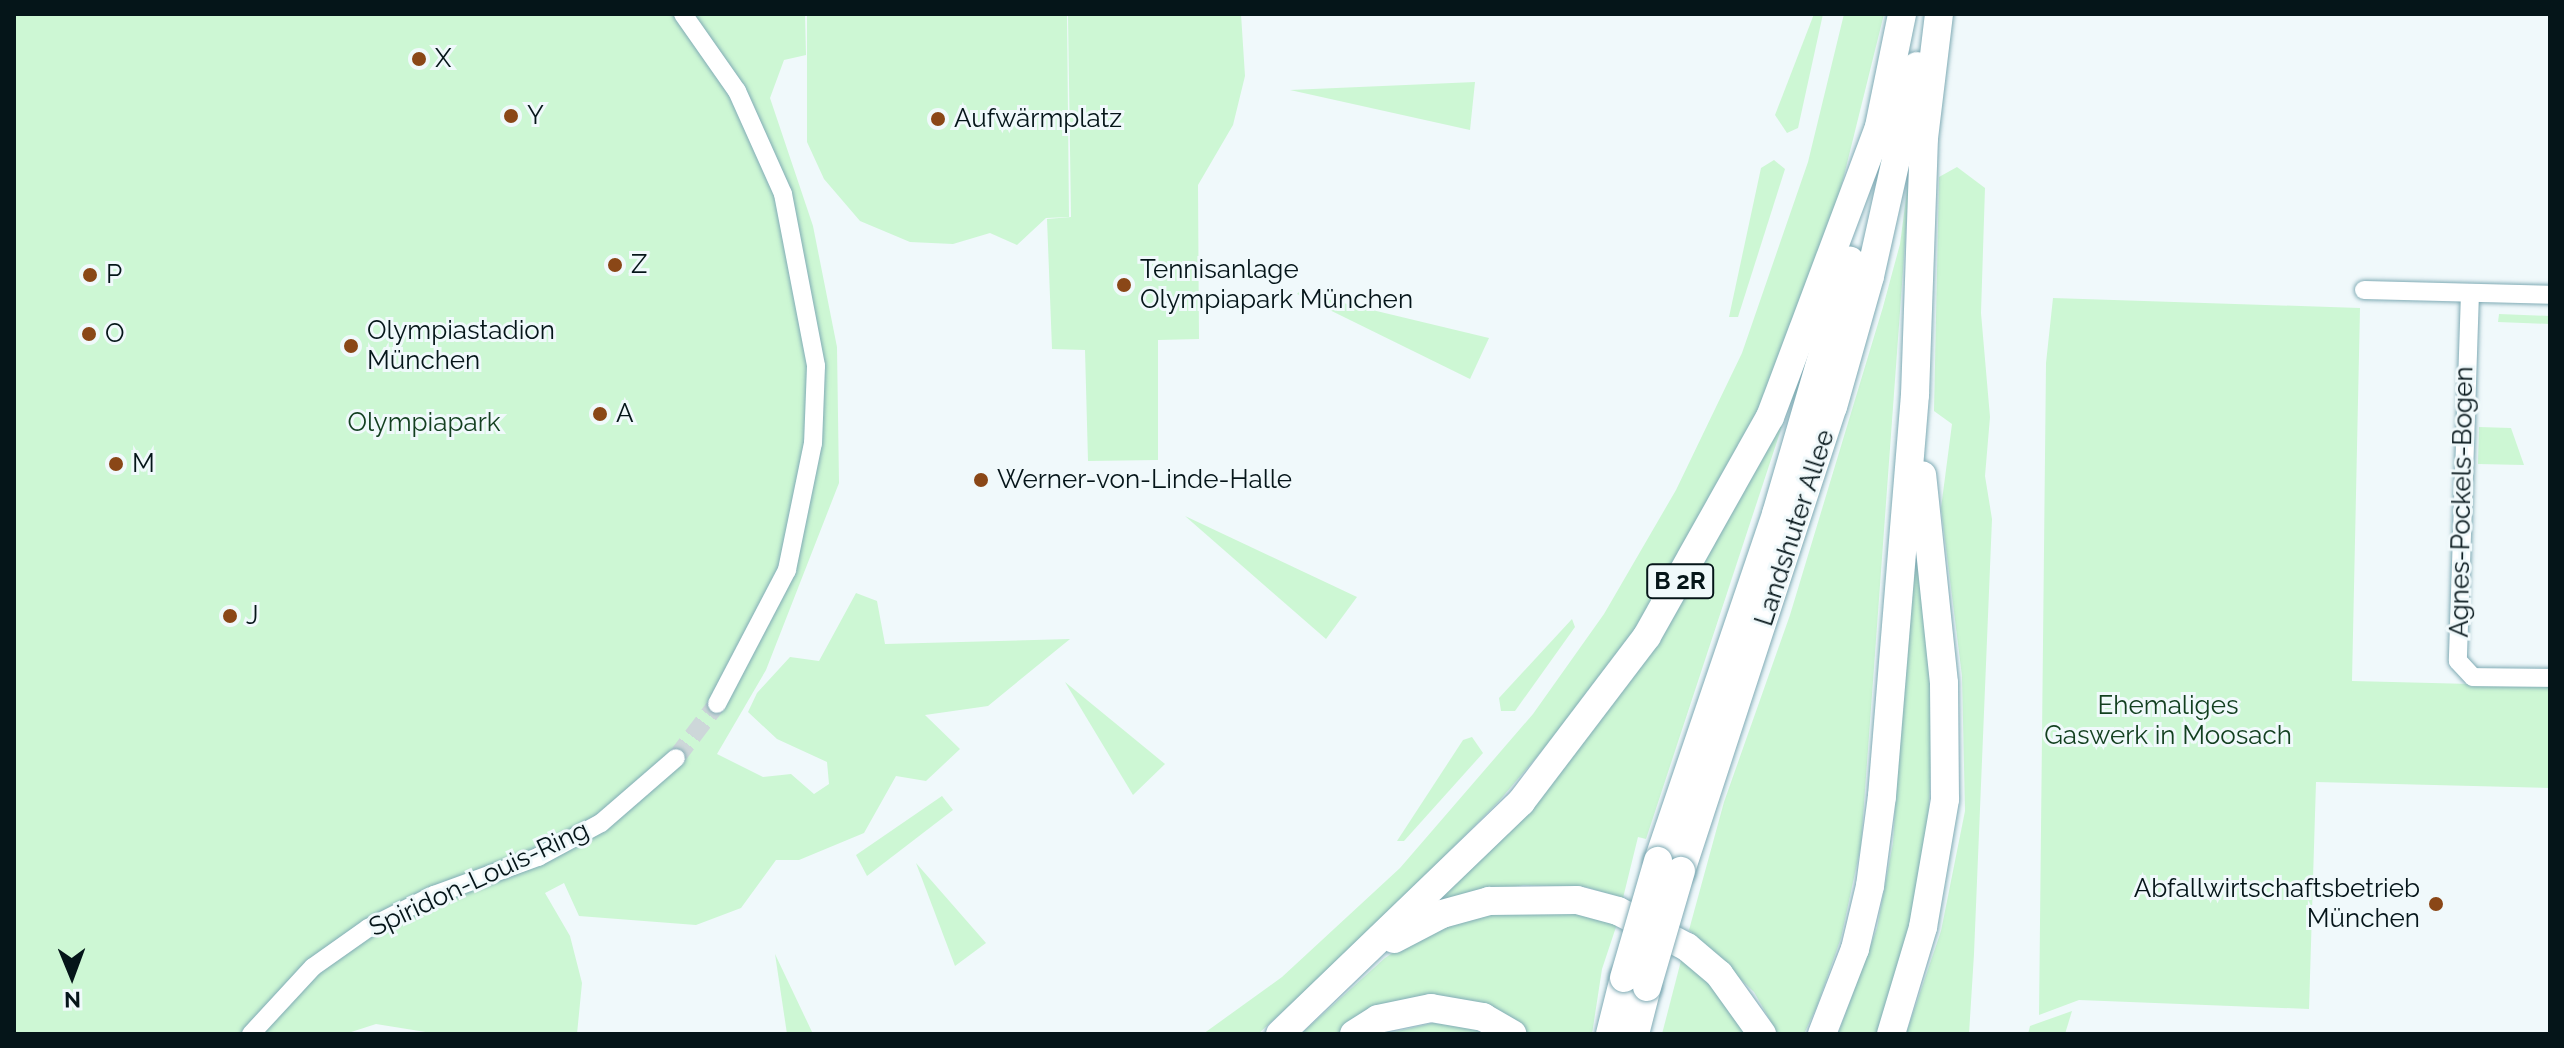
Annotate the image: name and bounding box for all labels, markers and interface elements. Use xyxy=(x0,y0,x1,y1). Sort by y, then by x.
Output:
place label: X xyxy=(435,43,451,75)
marker: X xyxy=(410,50,428,68)
place label: Y xyxy=(527,100,544,132)
place label: Aufwärmplatz xyxy=(954,103,1122,135)
marker: Y xyxy=(502,107,520,125)
marker: Aufwärmplatz xyxy=(929,110,947,128)
place label: Z xyxy=(631,249,647,281)
place label: Tennisanlage Olympiapark München xyxy=(1140,254,1413,316)
marker: Z xyxy=(606,256,624,274)
place label: P xyxy=(106,259,122,291)
marker: P xyxy=(81,266,99,284)
marker: Tennisanlage Olympiapark München xyxy=(1115,276,1133,294)
place label: Olympiastadion München xyxy=(367,315,555,376)
place label: O xyxy=(105,318,125,350)
marker: O xyxy=(80,325,98,343)
marker: Olympiastadion München xyxy=(342,337,360,355)
street label: Agnes-Pockels-Bogen xyxy=(2444,366,2480,638)
place label: A xyxy=(616,398,634,430)
marker: A xyxy=(591,405,609,423)
park label: Olympiapark xyxy=(347,407,501,439)
street label: Landshuter Allee xyxy=(1748,425,1842,631)
place label: M xyxy=(132,448,155,480)
marker: M xyxy=(107,455,125,473)
place label: Werner-von-Linde-Halle xyxy=(997,464,1292,496)
marker: Werner-von-Linde-Halle xyxy=(972,471,990,489)
road number: B 2R xyxy=(1646,561,1714,601)
place label: J xyxy=(246,600,259,632)
marker: J xyxy=(221,607,239,625)
park label: Ehemaliges Gaswerk in Moosach xyxy=(2044,690,2292,752)
street label: Spiridon-Louis-Ring xyxy=(364,814,594,944)
place label: Abfallwirtschaftsbetrieb München xyxy=(2134,873,2420,934)
marker: Abfallwirtschaftsbetrieb München xyxy=(2427,895,2445,913)
north arrow xyxy=(32,936,112,1016)
text: N xyxy=(64,987,81,1013)

